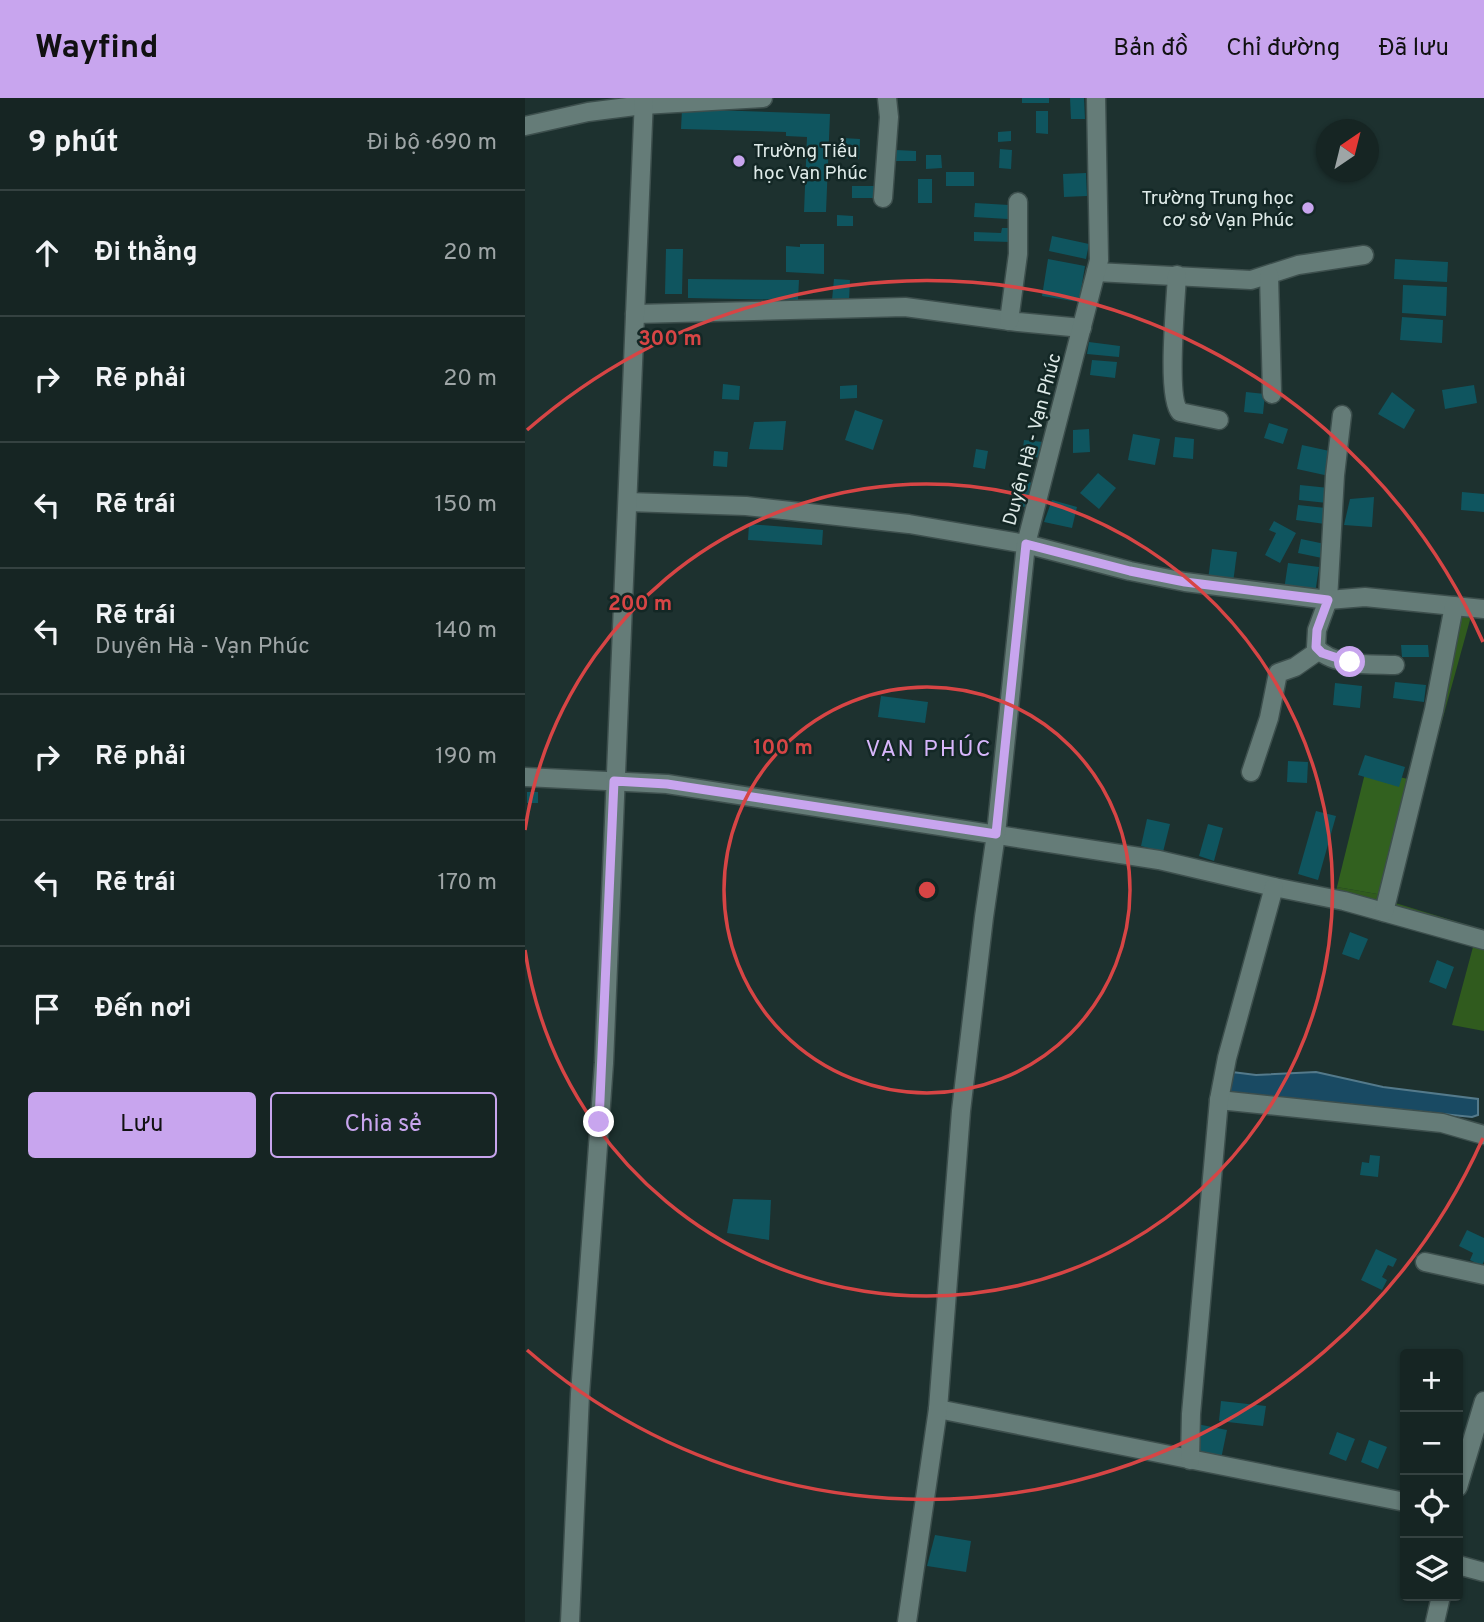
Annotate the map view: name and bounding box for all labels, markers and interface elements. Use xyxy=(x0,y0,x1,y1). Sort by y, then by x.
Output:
text: Wayfind xyxy=(35,28,158,70)
text: Bản đồ xyxy=(1113,34,1188,64)
text: Chỉ đường xyxy=(1226,34,1340,64)
text: Đã lưu xyxy=(1378,34,1449,64)
north arrow xyxy=(1316,119,1379,182)
text: 9 phút xyxy=(28,125,119,162)
text: Đi bộ · 690 m xyxy=(367,129,497,158)
place label: Trường Tiểu học Vạn Phúc xyxy=(753,137,867,186)
marker: Trường Tiểu học Vạn Phúc xyxy=(731,153,747,169)
place label: Trường Trung học cơ sở Vạn Phúc xyxy=(1141,187,1294,233)
marker: Trường Trung học cơ sở Vạn Phúc xyxy=(1300,200,1316,216)
icon: ahead xyxy=(28,234,66,272)
text: Đi thẳng xyxy=(95,237,197,270)
text: 20 m xyxy=(443,239,497,268)
text: 300 m xyxy=(638,326,702,353)
street label: Duyên Hà - Vạn Phúc xyxy=(998,351,1067,528)
icon: right xyxy=(28,360,66,398)
text: Rẽ phải xyxy=(95,363,186,396)
text: 20 m xyxy=(443,365,497,394)
icon: left xyxy=(28,486,66,524)
text: Rẽ trái xyxy=(95,489,176,522)
text: 150 m xyxy=(435,491,497,520)
text: 200 m xyxy=(608,591,672,618)
text: Rẽ trái xyxy=(95,600,176,633)
icon: left xyxy=(28,612,66,650)
text: 140 m xyxy=(435,617,497,646)
text: Duyên Hà - Vạn Phúc xyxy=(95,633,310,662)
route start xyxy=(1334,646,1365,677)
district label: VẠN PHÚC xyxy=(865,734,993,765)
text: 100 m xyxy=(753,735,813,762)
icon: right xyxy=(28,738,66,776)
text: Rẽ phải xyxy=(95,741,186,774)
text: 190 m xyxy=(435,743,497,772)
icon: left xyxy=(28,864,66,902)
text: Rẽ trái xyxy=(95,867,176,900)
text: 170 m xyxy=(438,869,497,898)
centre of rings xyxy=(915,878,939,902)
icon: arrive xyxy=(28,990,66,1028)
text: Đến nơi xyxy=(95,993,191,1026)
button: Lưu xyxy=(28,1092,256,1158)
button: Chia sẻ xyxy=(270,1092,497,1158)
route end xyxy=(583,1106,614,1137)
map controls xyxy=(1400,1349,1463,1601)
button: + xyxy=(1400,1349,1463,1412)
button: − xyxy=(1400,1412,1463,1475)
button: locate xyxy=(1400,1475,1463,1538)
button: layers xyxy=(1400,1538,1463,1601)

